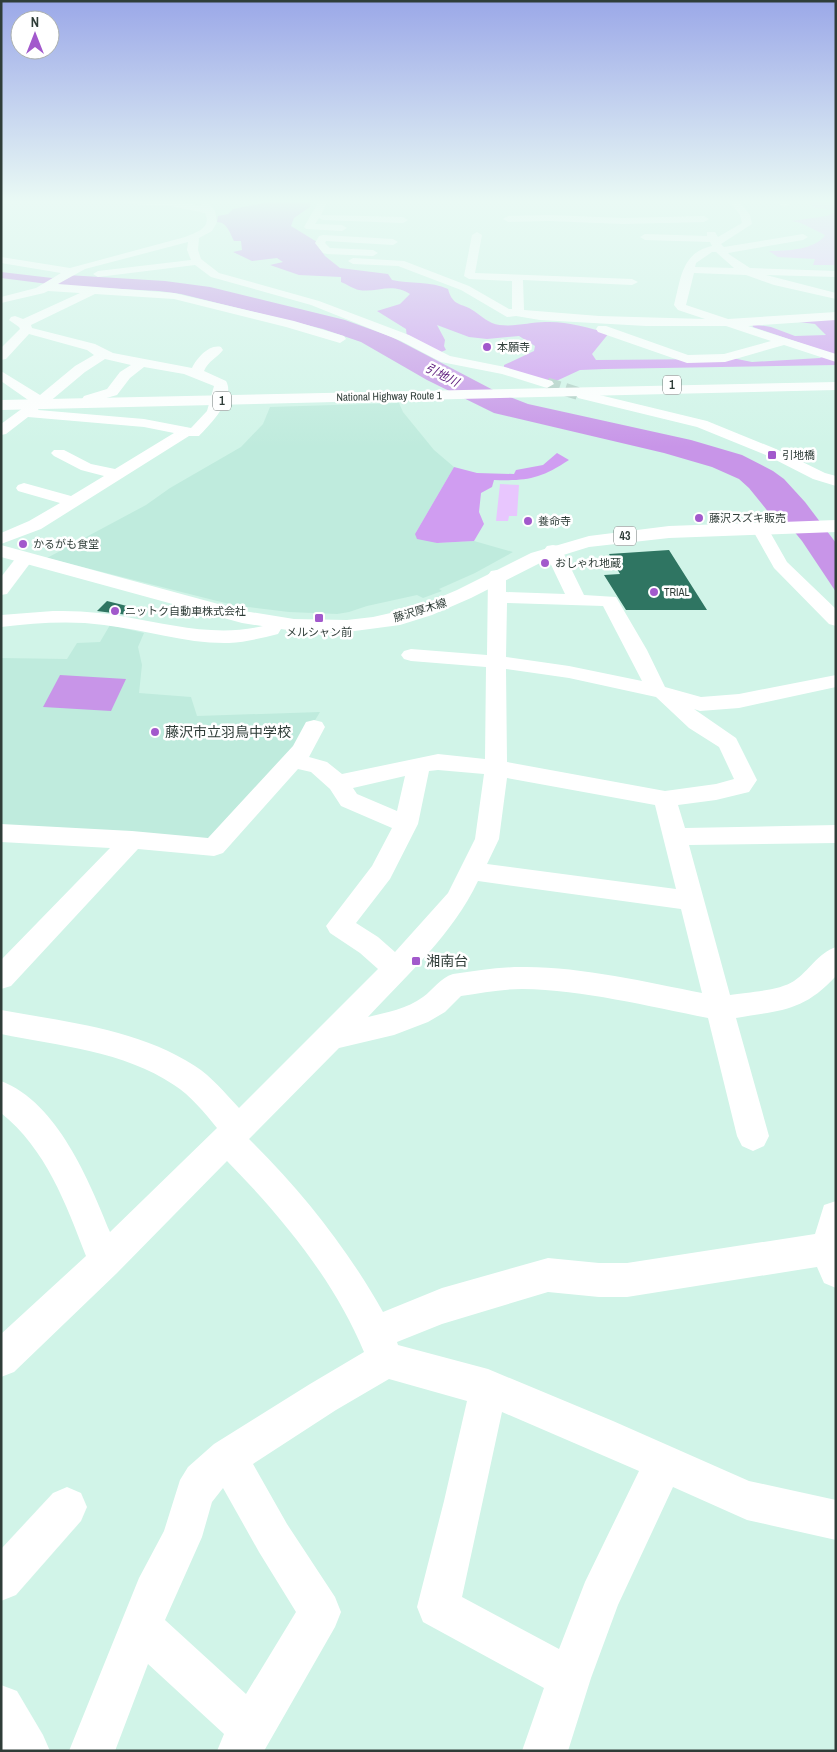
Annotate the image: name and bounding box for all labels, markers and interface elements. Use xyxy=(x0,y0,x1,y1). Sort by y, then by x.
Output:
north arrow xyxy=(10,10,60,60)
text: N xyxy=(31,13,39,31)
place label: 本願寺 xyxy=(497,340,530,354)
marker: 本願寺 xyxy=(481,341,493,353)
water label: 引地川 xyxy=(422,360,463,391)
road number: 1 xyxy=(663,376,681,394)
street label: National Highway Route 1 xyxy=(336,388,442,404)
road number: 1 xyxy=(213,392,231,411)
place label: 引地橋 xyxy=(782,448,815,462)
marker: 引地橋 xyxy=(766,449,778,461)
place label: 藤沢スズキ販売 xyxy=(709,511,786,525)
marker: 藤沢スズキ販売 xyxy=(693,512,705,524)
place label: 養命寺 xyxy=(538,514,571,528)
marker: 養命寺 xyxy=(522,515,534,527)
road number: 43 xyxy=(614,526,636,546)
place label: かるがも食堂 xyxy=(33,537,99,551)
marker: かるがも食堂 xyxy=(17,538,29,550)
place label: おしゃれ地蔵 xyxy=(555,556,621,570)
marker: おしゃれ地蔵 xyxy=(539,557,551,569)
place label: TRIAL xyxy=(664,585,690,599)
marker: TRIAL xyxy=(648,586,660,598)
street label: 藤沢厚木線 xyxy=(392,595,448,625)
place label: ニットク自動車株式会社 xyxy=(125,604,246,618)
marker: ニットク自動車株式会社 xyxy=(109,605,121,617)
marker: メルシャン前 xyxy=(313,612,325,624)
place label: メルシャン前 xyxy=(286,625,352,639)
place label: 藤沢市立羽鳥中学校 xyxy=(165,723,291,741)
marker: 藤沢市立羽鳥中学校 xyxy=(149,726,161,738)
place label: 湘南台 xyxy=(426,952,468,970)
marker: 湘南台 xyxy=(410,955,422,967)

